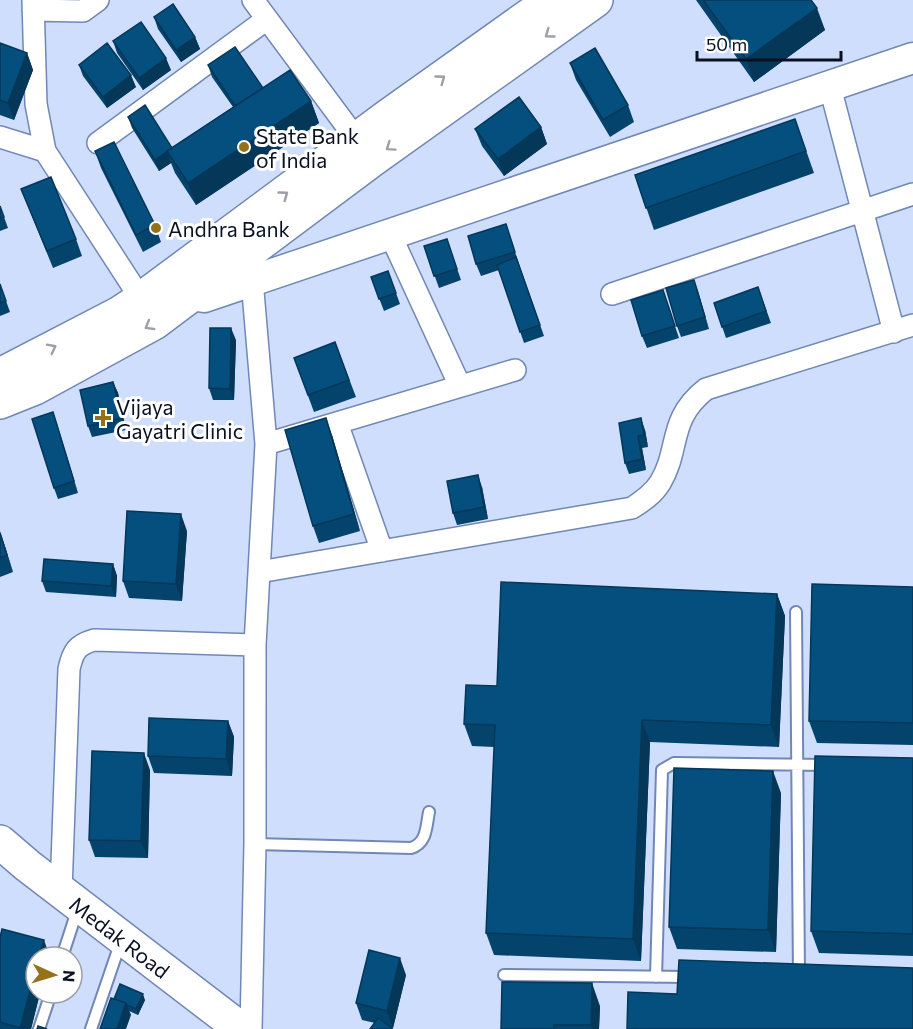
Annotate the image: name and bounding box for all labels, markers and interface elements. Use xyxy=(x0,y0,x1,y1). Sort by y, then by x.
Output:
scale bar xyxy=(697,24,841,62)
one-way arrow xyxy=(544,27,555,38)
text: 50 m xyxy=(706,33,747,55)
one-way arrow xyxy=(434,75,445,86)
place label: State Bank of India xyxy=(256,123,359,172)
marker: State Bank of India xyxy=(237,140,251,154)
one-way arrow xyxy=(385,140,396,151)
one-way arrow xyxy=(277,191,288,202)
place label: Andhra Bank xyxy=(168,216,290,241)
marker: Andhra Bank xyxy=(149,221,163,235)
one-way arrow xyxy=(145,318,155,330)
one-way arrow xyxy=(46,344,57,356)
place label: Vijaya Gayatri Clinic xyxy=(116,394,243,443)
marker: Vijaya Gayatri Clinic xyxy=(94,409,112,427)
street label: Medak Road xyxy=(65,891,175,983)
north arrow xyxy=(24,945,84,1005)
text: N xyxy=(60,969,79,983)

